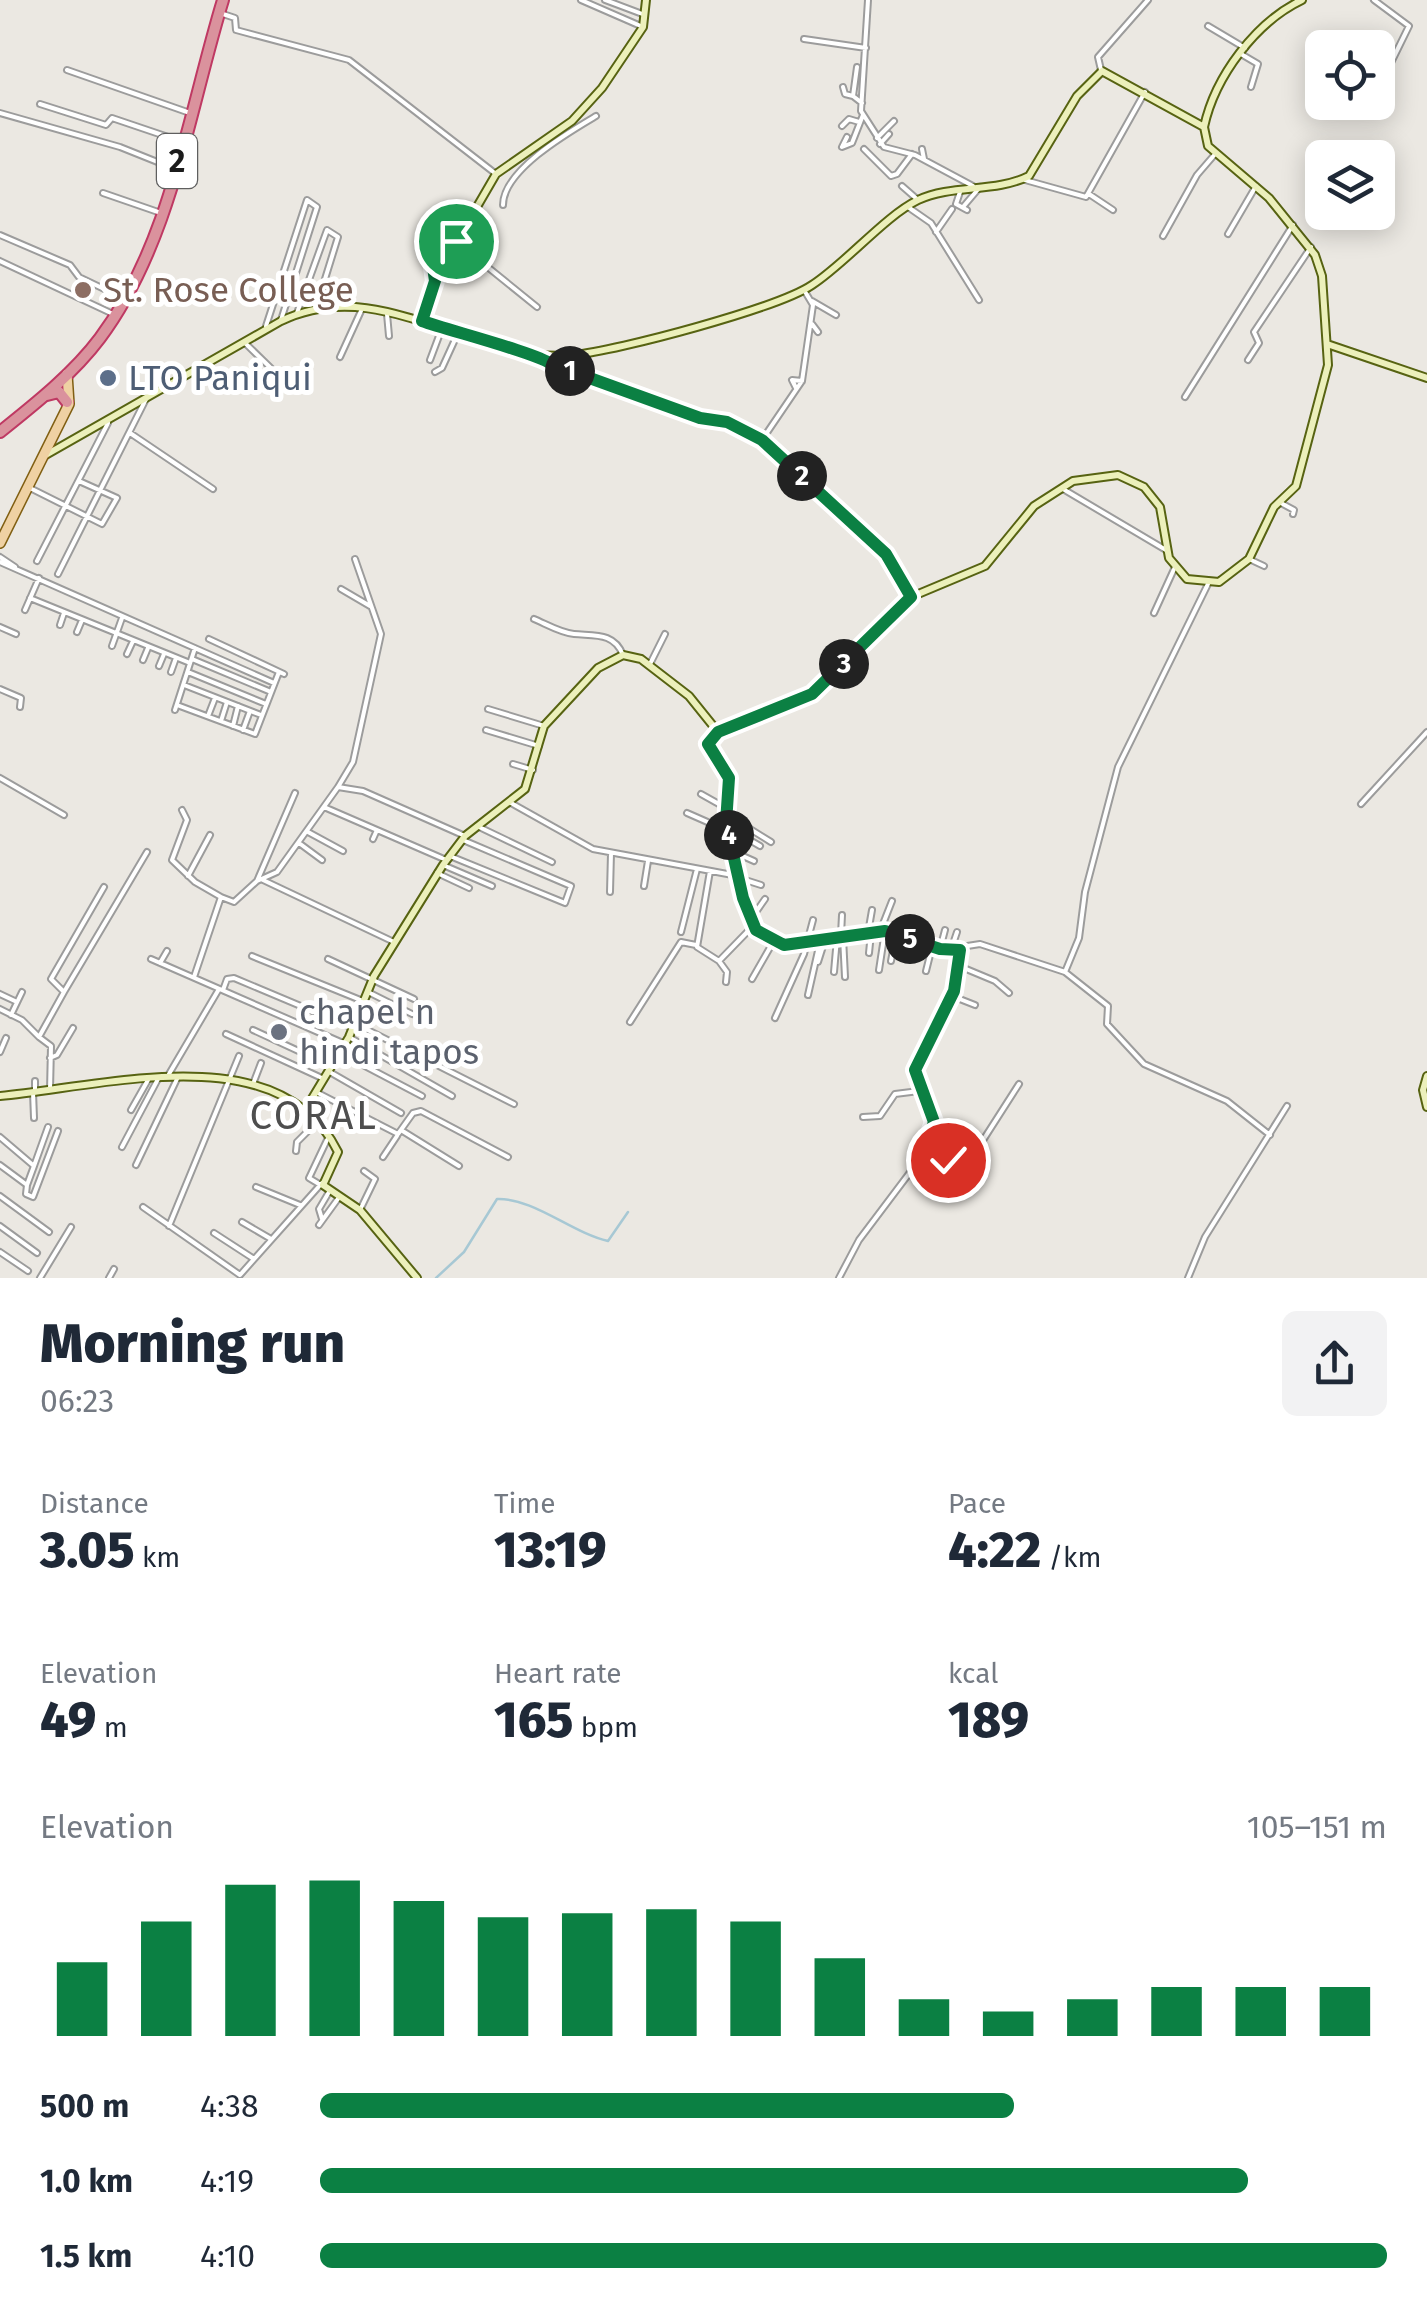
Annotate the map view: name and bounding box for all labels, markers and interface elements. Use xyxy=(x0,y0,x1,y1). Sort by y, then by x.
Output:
map controls xyxy=(1305,30,1395,230)
button: locate xyxy=(1305,30,1395,120)
road number: 2 xyxy=(157,134,197,188)
button: layers xyxy=(1305,140,1395,230)
pin xyxy=(414,199,499,284)
icon: arrive xyxy=(429,214,484,269)
place label: St. Rose College xyxy=(103,269,354,311)
marker: St. Rose College xyxy=(72,279,94,301)
pin: 1 xyxy=(545,346,595,396)
text: 1 xyxy=(564,354,577,387)
place label: LTO Paniqui xyxy=(128,357,312,399)
marker: LTO Paniqui xyxy=(97,367,119,389)
pin: 2 xyxy=(777,451,827,501)
text: 2 xyxy=(795,459,809,492)
pin: 3 xyxy=(819,639,869,689)
text: 3 xyxy=(837,647,851,680)
pin: 4 xyxy=(704,810,754,860)
text: 4 xyxy=(721,818,737,851)
pin: 5 xyxy=(885,914,935,964)
text: 5 xyxy=(902,922,918,955)
place label: chapel n hindi tapos xyxy=(299,991,479,1073)
marker: chapel n hindi tapos xyxy=(268,1021,290,1043)
district label: CORAL xyxy=(250,1092,378,1140)
pin xyxy=(906,1118,991,1203)
icon: check xyxy=(921,1133,976,1188)
text: Morning run xyxy=(40,1311,345,1377)
button: share xyxy=(1282,1311,1387,1416)
text: 06:23 xyxy=(40,1382,114,1420)
text: Distance xyxy=(40,1487,149,1520)
text: Time xyxy=(494,1487,556,1520)
text: Pace xyxy=(948,1487,1006,1520)
text: 3.05 xyxy=(40,1520,135,1580)
text: 13:19 xyxy=(494,1520,607,1580)
text: 4:22 xyxy=(948,1520,1041,1580)
text: km xyxy=(135,1541,180,1574)
text: /km xyxy=(1041,1541,1101,1574)
text: Elevation xyxy=(40,1657,157,1690)
text: Heart rate xyxy=(494,1657,622,1690)
text: kcal xyxy=(948,1657,998,1690)
text: 49 xyxy=(40,1690,96,1750)
text: 165 xyxy=(494,1690,573,1750)
text: 189 xyxy=(948,1690,1029,1750)
text: m xyxy=(96,1711,128,1744)
text: bpm xyxy=(573,1711,638,1744)
text: Elevation xyxy=(40,1808,174,1846)
text: 105–151 m xyxy=(1247,1808,1387,1846)
text: 500 m xyxy=(40,2087,129,2125)
text: 4:38 xyxy=(200,2087,259,2125)
text: 1.0 km xyxy=(40,2162,133,2200)
text: 4:19 xyxy=(200,2162,254,2200)
text: 1.5 km xyxy=(40,2237,132,2275)
text: 4:10 xyxy=(200,2237,255,2275)

